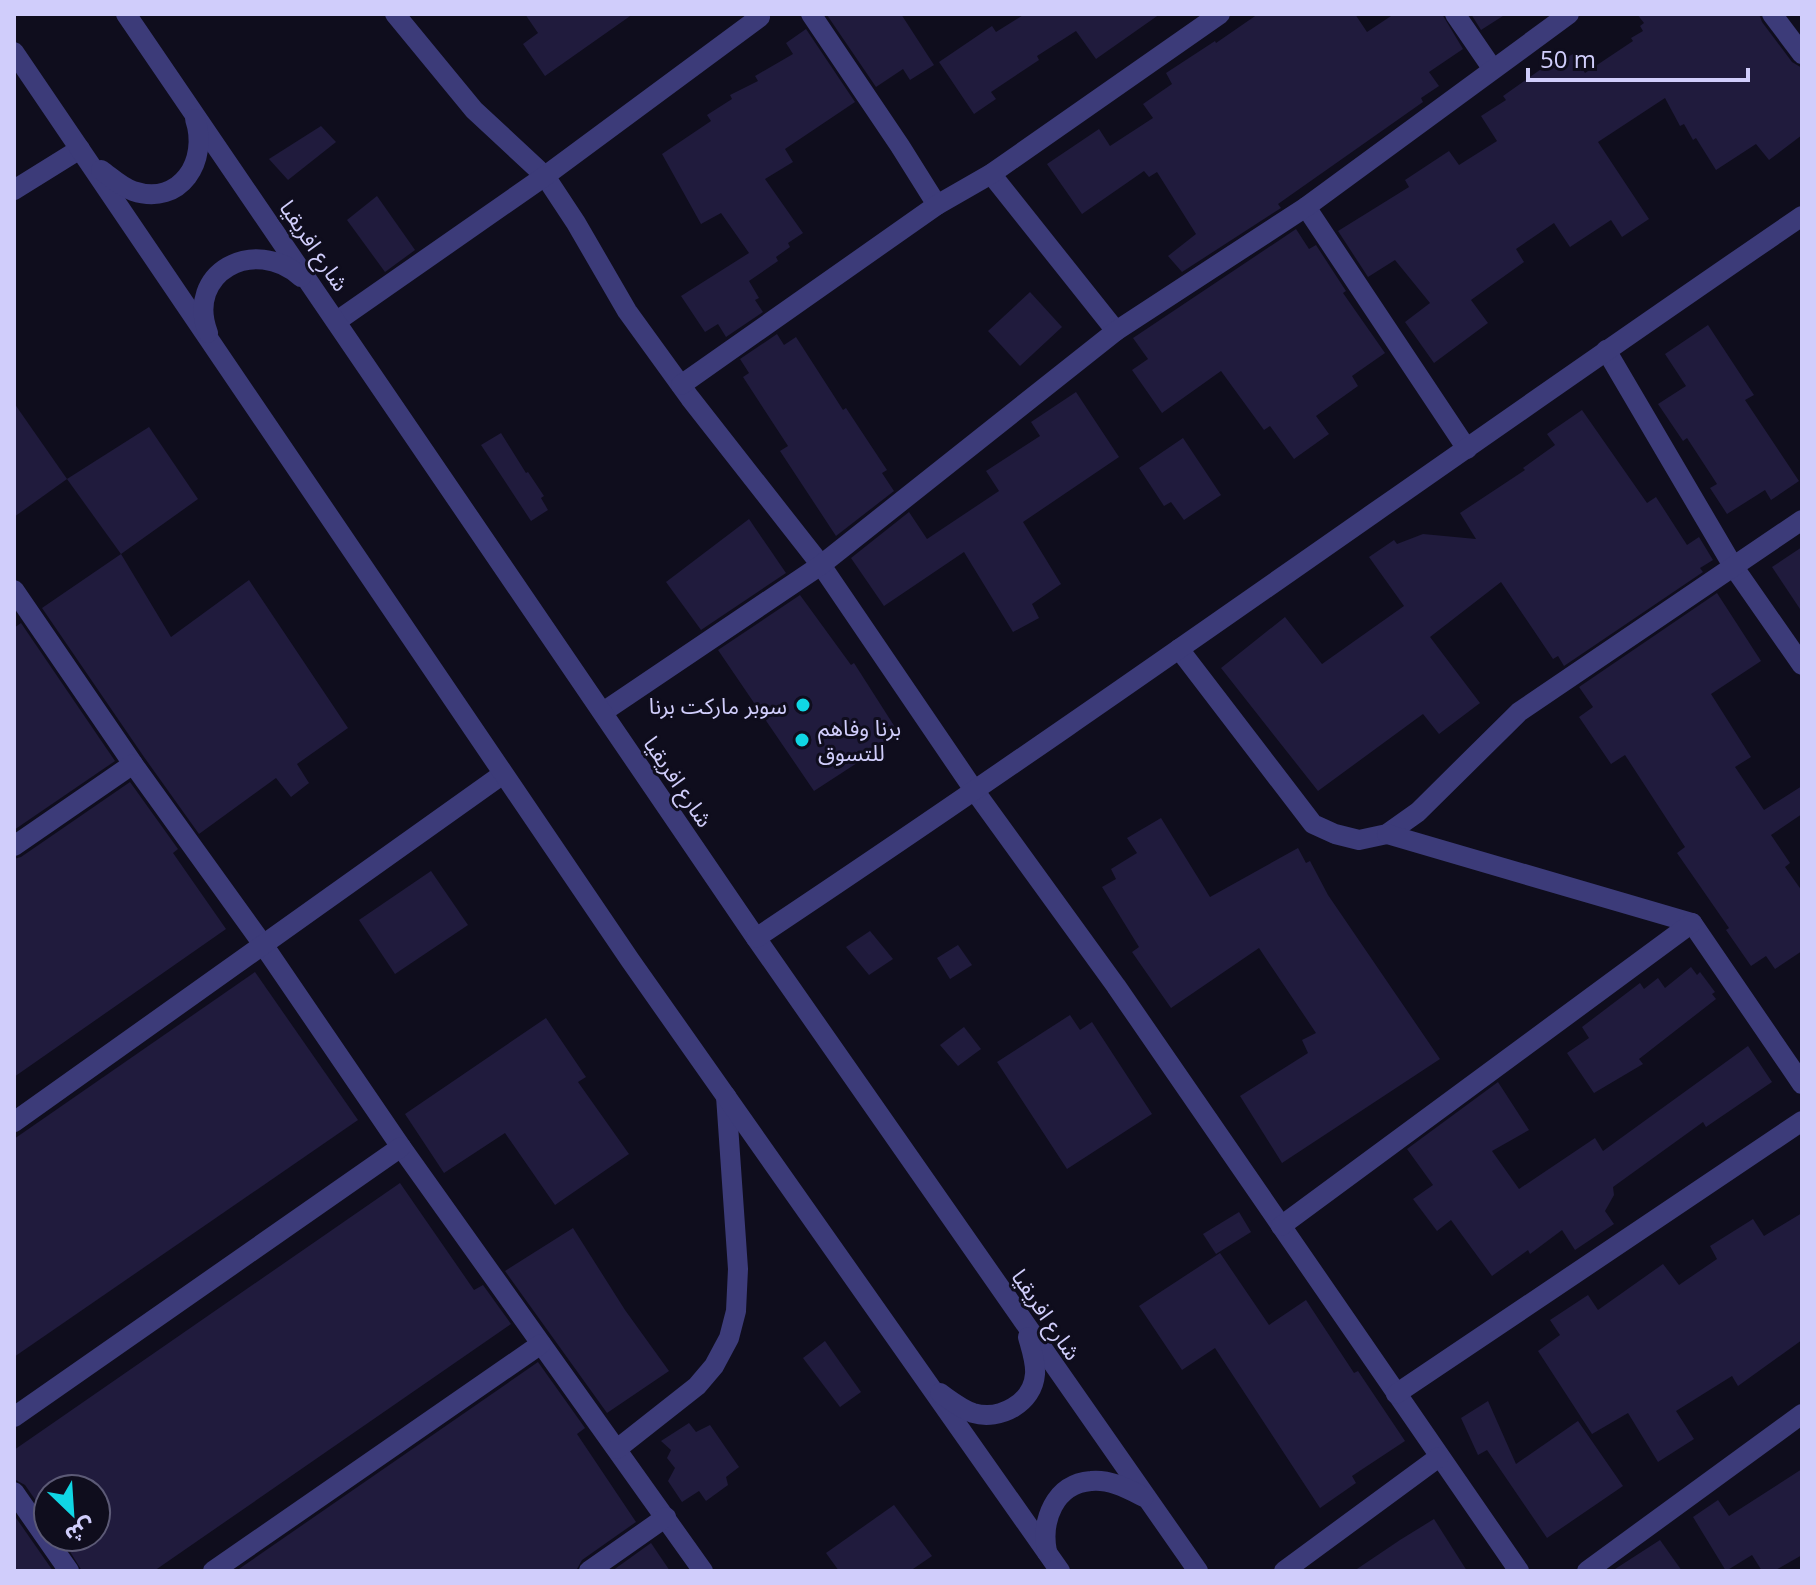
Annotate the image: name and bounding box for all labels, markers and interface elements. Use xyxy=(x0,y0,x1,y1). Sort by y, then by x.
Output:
scale bar xyxy=(1528,32,1748,82)
text: 50 m xyxy=(1540,42,1596,75)
street label: شارع افريقيا xyxy=(271,194,356,298)
place label: سوبر ماركت برنا xyxy=(649,690,787,720)
marker: سوبر ماركت برنا xyxy=(794,696,812,714)
place label: برنا وفاهم للتسوق xyxy=(818,712,901,767)
street label: شارع افريقيا xyxy=(635,730,720,834)
marker: برنا وفاهم للتسوق xyxy=(793,731,811,749)
street label: شارع افريقيا xyxy=(1003,1263,1088,1367)
north arrow xyxy=(32,1473,112,1553)
text: ش xyxy=(61,1512,101,1552)

